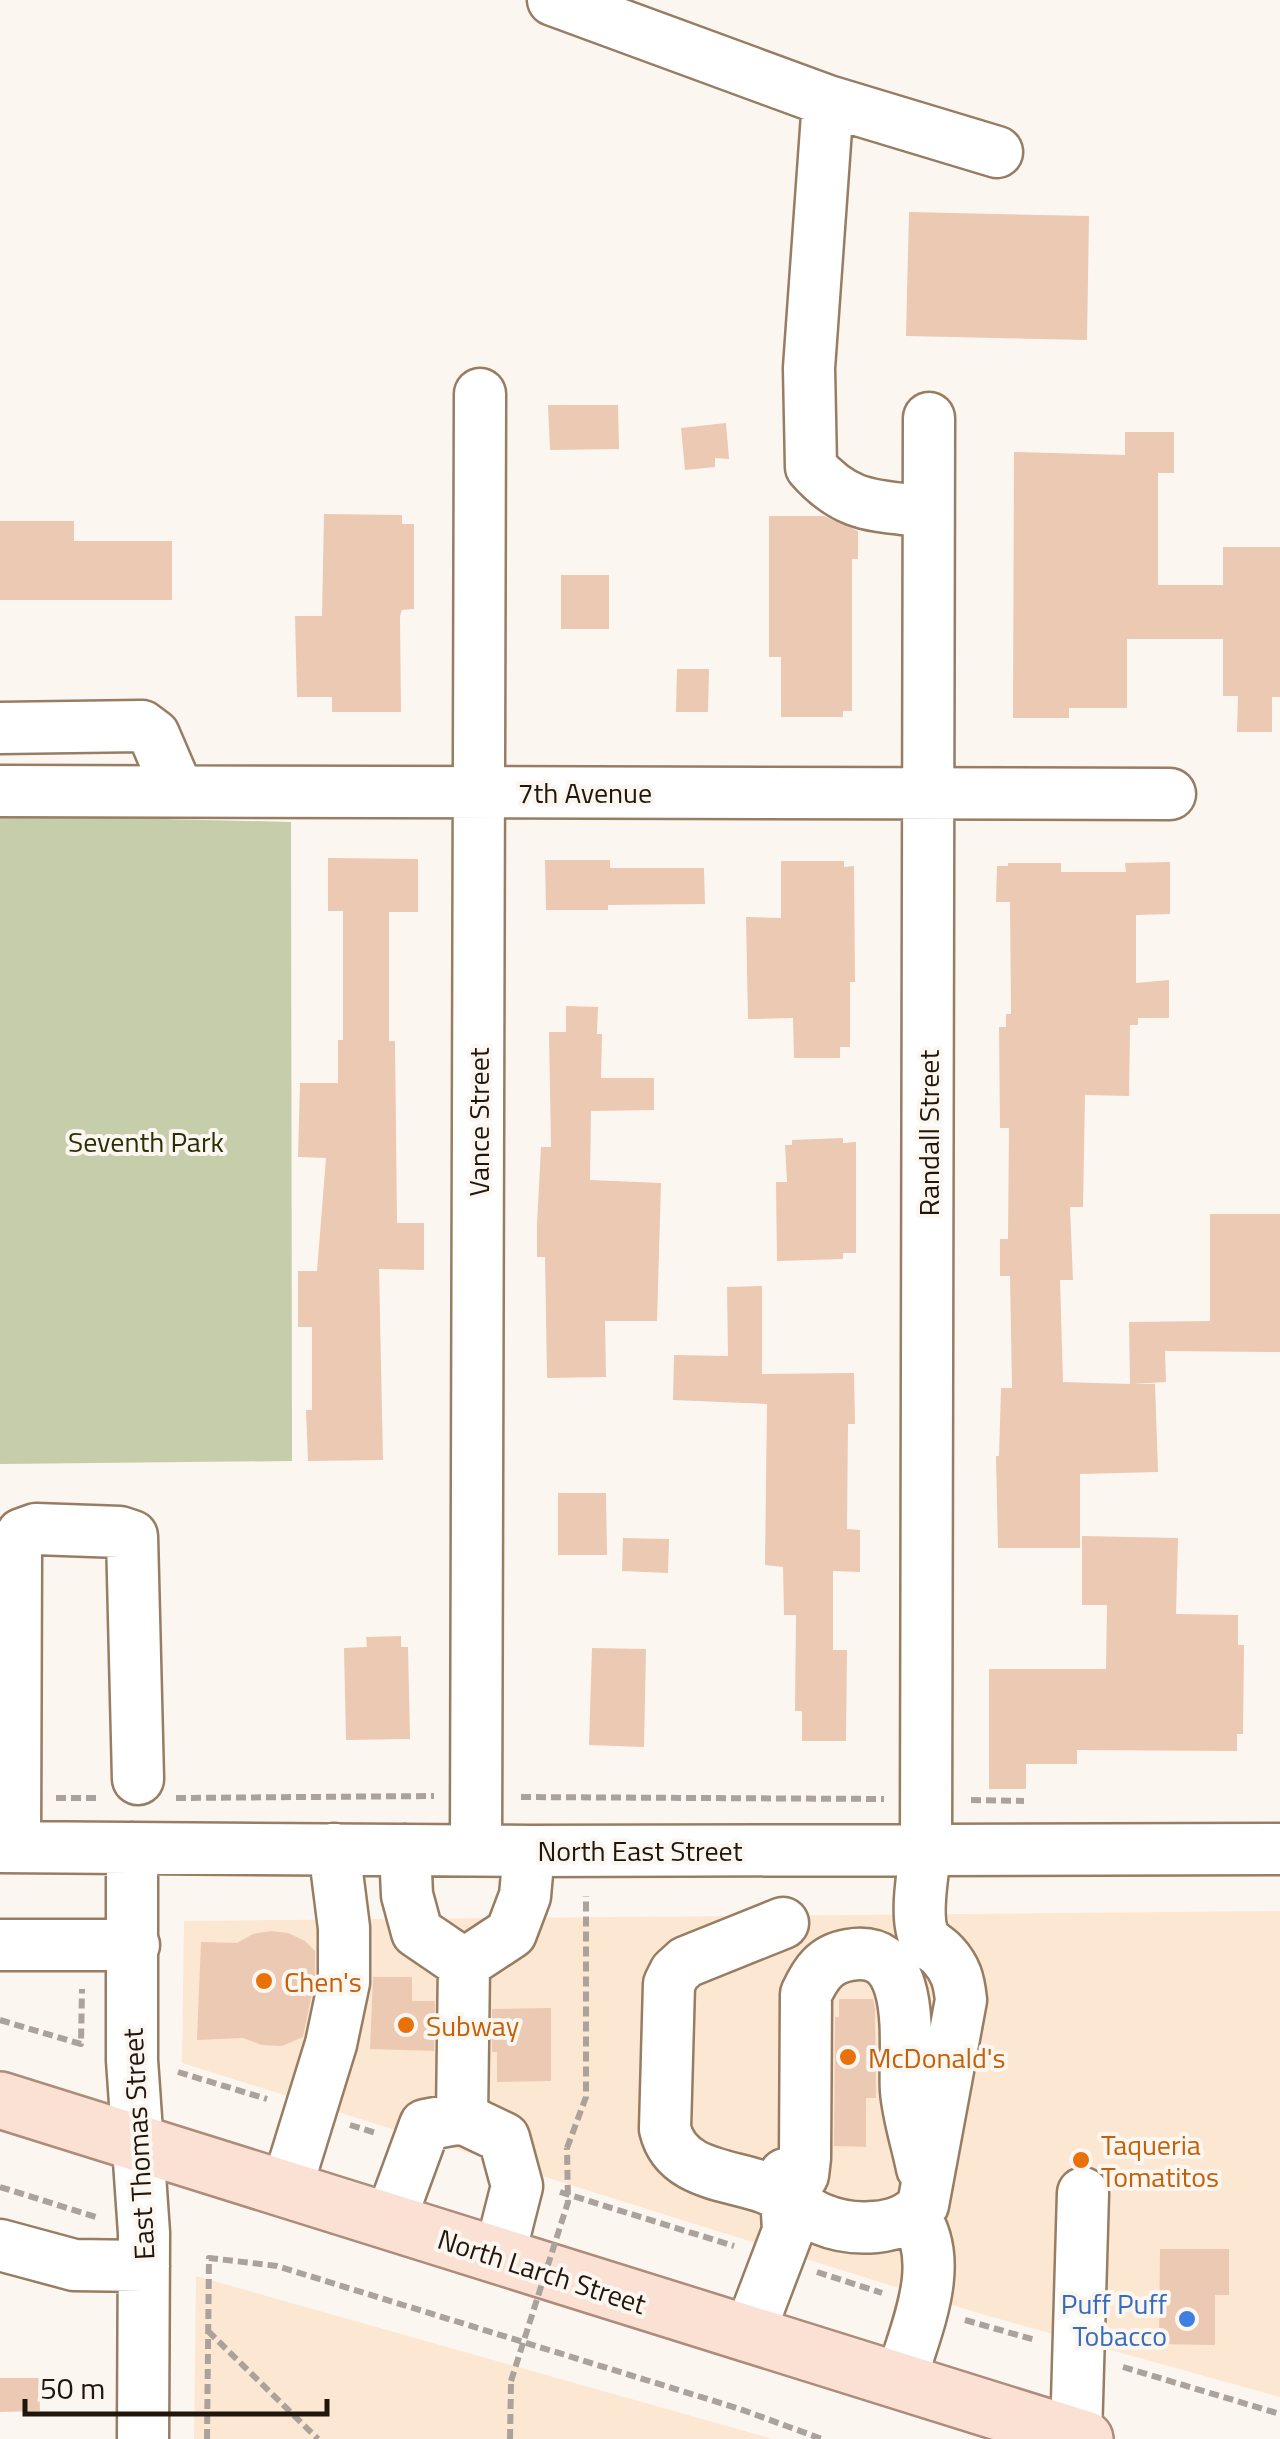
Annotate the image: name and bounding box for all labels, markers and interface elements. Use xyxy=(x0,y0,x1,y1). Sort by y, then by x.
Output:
street label: 7th Avenue xyxy=(518,771,652,814)
street label: Vance Street xyxy=(457,1047,500,1197)
street label: Randall Street xyxy=(907,1050,950,1216)
park label: Seventh Park xyxy=(68,1120,224,1163)
street label: North East Street xyxy=(538,1829,743,1872)
place label: Chen's xyxy=(284,1960,362,2003)
marker: Chen's xyxy=(253,1970,275,1992)
place label: Subway xyxy=(426,2004,519,2047)
marker: Subway xyxy=(395,2014,417,2036)
street label: East Thomas Street xyxy=(110,2027,166,2261)
place label: McDonald's xyxy=(868,2036,1005,2079)
marker: McDonald's xyxy=(837,2046,859,2068)
place label: Taqueria Tomatitos xyxy=(1101,2123,1219,2198)
marker: Taqueria Tomatitos xyxy=(1070,2149,1092,2171)
street label: North Larch Street xyxy=(432,2217,652,2325)
place label: Puff Puff Tobacco xyxy=(1061,2282,1168,2357)
marker: Puff Puff Tobacco xyxy=(1176,2308,1198,2330)
scale bar xyxy=(25,2354,328,2416)
text: 50 m xyxy=(40,2365,105,2411)

